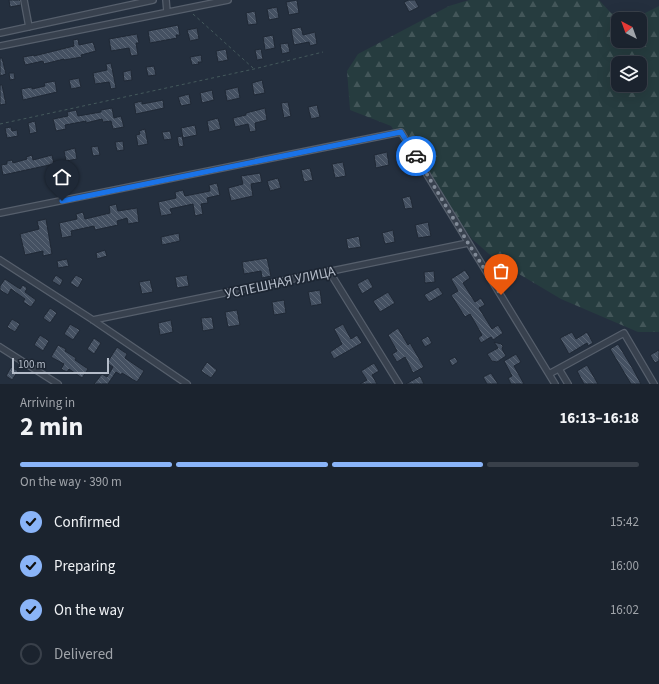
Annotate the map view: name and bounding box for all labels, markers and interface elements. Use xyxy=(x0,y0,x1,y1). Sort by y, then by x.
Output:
north arrow xyxy=(611,12,647,48)
map controls xyxy=(611,12,647,92)
button: layers xyxy=(611,56,647,92)
courier xyxy=(396,136,436,176)
icon: car xyxy=(405,145,427,167)
pin xyxy=(45,160,79,201)
icon: home xyxy=(51,166,73,188)
pin xyxy=(484,254,518,295)
icon: bag xyxy=(490,260,512,282)
street label: УСПЕШНАЯ УЛИЦА xyxy=(223,261,338,304)
scale bar xyxy=(12,356,109,375)
text: 100 m xyxy=(18,357,46,372)
text: Arriving in xyxy=(20,394,75,412)
text: 2 min xyxy=(20,408,83,445)
text: 16:13–16:18 xyxy=(559,408,639,429)
text: On the way · 390 m xyxy=(20,473,122,491)
icon: check xyxy=(20,511,42,533)
text: Confirmed xyxy=(54,512,120,533)
text: 15:42 xyxy=(610,513,639,531)
icon: check xyxy=(20,555,42,577)
text: Preparing xyxy=(54,556,115,577)
text: 16:00 xyxy=(610,557,639,575)
icon: check xyxy=(20,599,42,621)
text: On the way xyxy=(54,600,124,621)
text: 16:02 xyxy=(610,601,639,619)
text: Delivered xyxy=(54,644,113,665)

